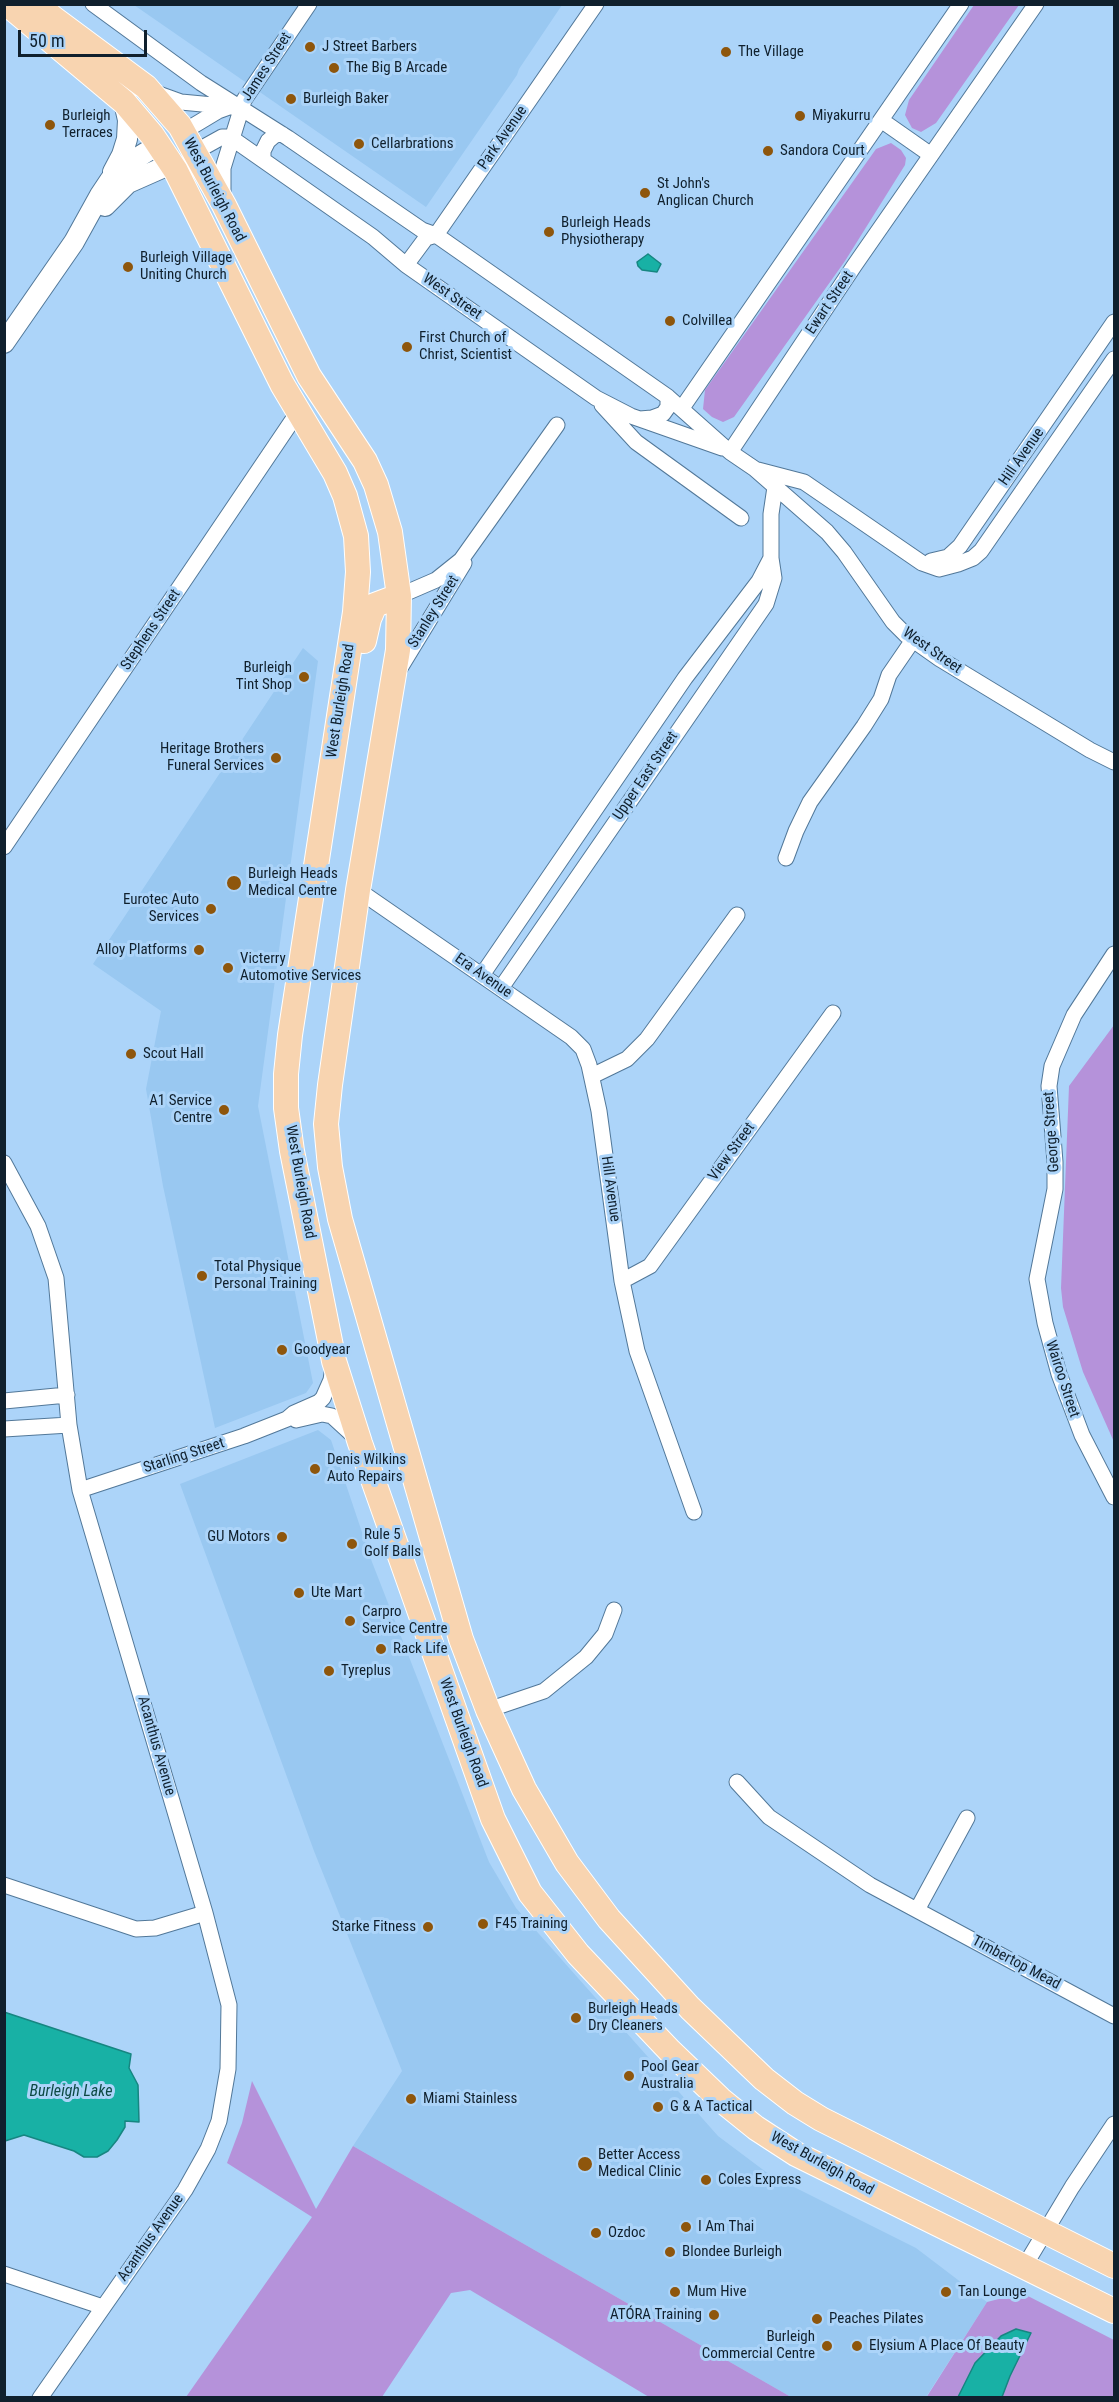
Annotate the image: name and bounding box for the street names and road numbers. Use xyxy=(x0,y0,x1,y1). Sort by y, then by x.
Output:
street label: James Street xyxy=(238,29,296,105)
street label: Park Avenue xyxy=(475,103,531,173)
street label: West Burleigh Road xyxy=(179,135,249,245)
street label: Ewart Street xyxy=(802,268,858,338)
street label: West Street xyxy=(419,270,485,324)
street label: Hill Avenue xyxy=(996,425,1048,489)
street label: Stanley Street xyxy=(405,573,463,651)
street label: Stephens Street xyxy=(117,586,185,674)
street label: West Street xyxy=(899,624,965,678)
street label: West Burleigh Road xyxy=(323,643,359,759)
street label: Upper East Street xyxy=(610,728,682,824)
street label: Era Avenue xyxy=(451,950,515,1002)
street label: George Street xyxy=(1040,1091,1064,1173)
street label: View Street xyxy=(705,1120,759,1184)
street label: West Burleigh Road xyxy=(281,1124,319,1240)
street label: Hill Avenue xyxy=(596,1155,624,1223)
street label: Wairoo Street xyxy=(1041,1338,1083,1420)
street label: Starling Street xyxy=(141,1434,227,1478)
street label: West Burleigh Road xyxy=(435,1676,491,1790)
street label: Acanthus Avenue xyxy=(133,1694,179,1798)
street label: Timbertop Mead xyxy=(969,1932,1063,1994)
street label: West Burleigh Road xyxy=(767,2128,877,2200)
street label: Acanthus Avenue xyxy=(114,2191,188,2285)

